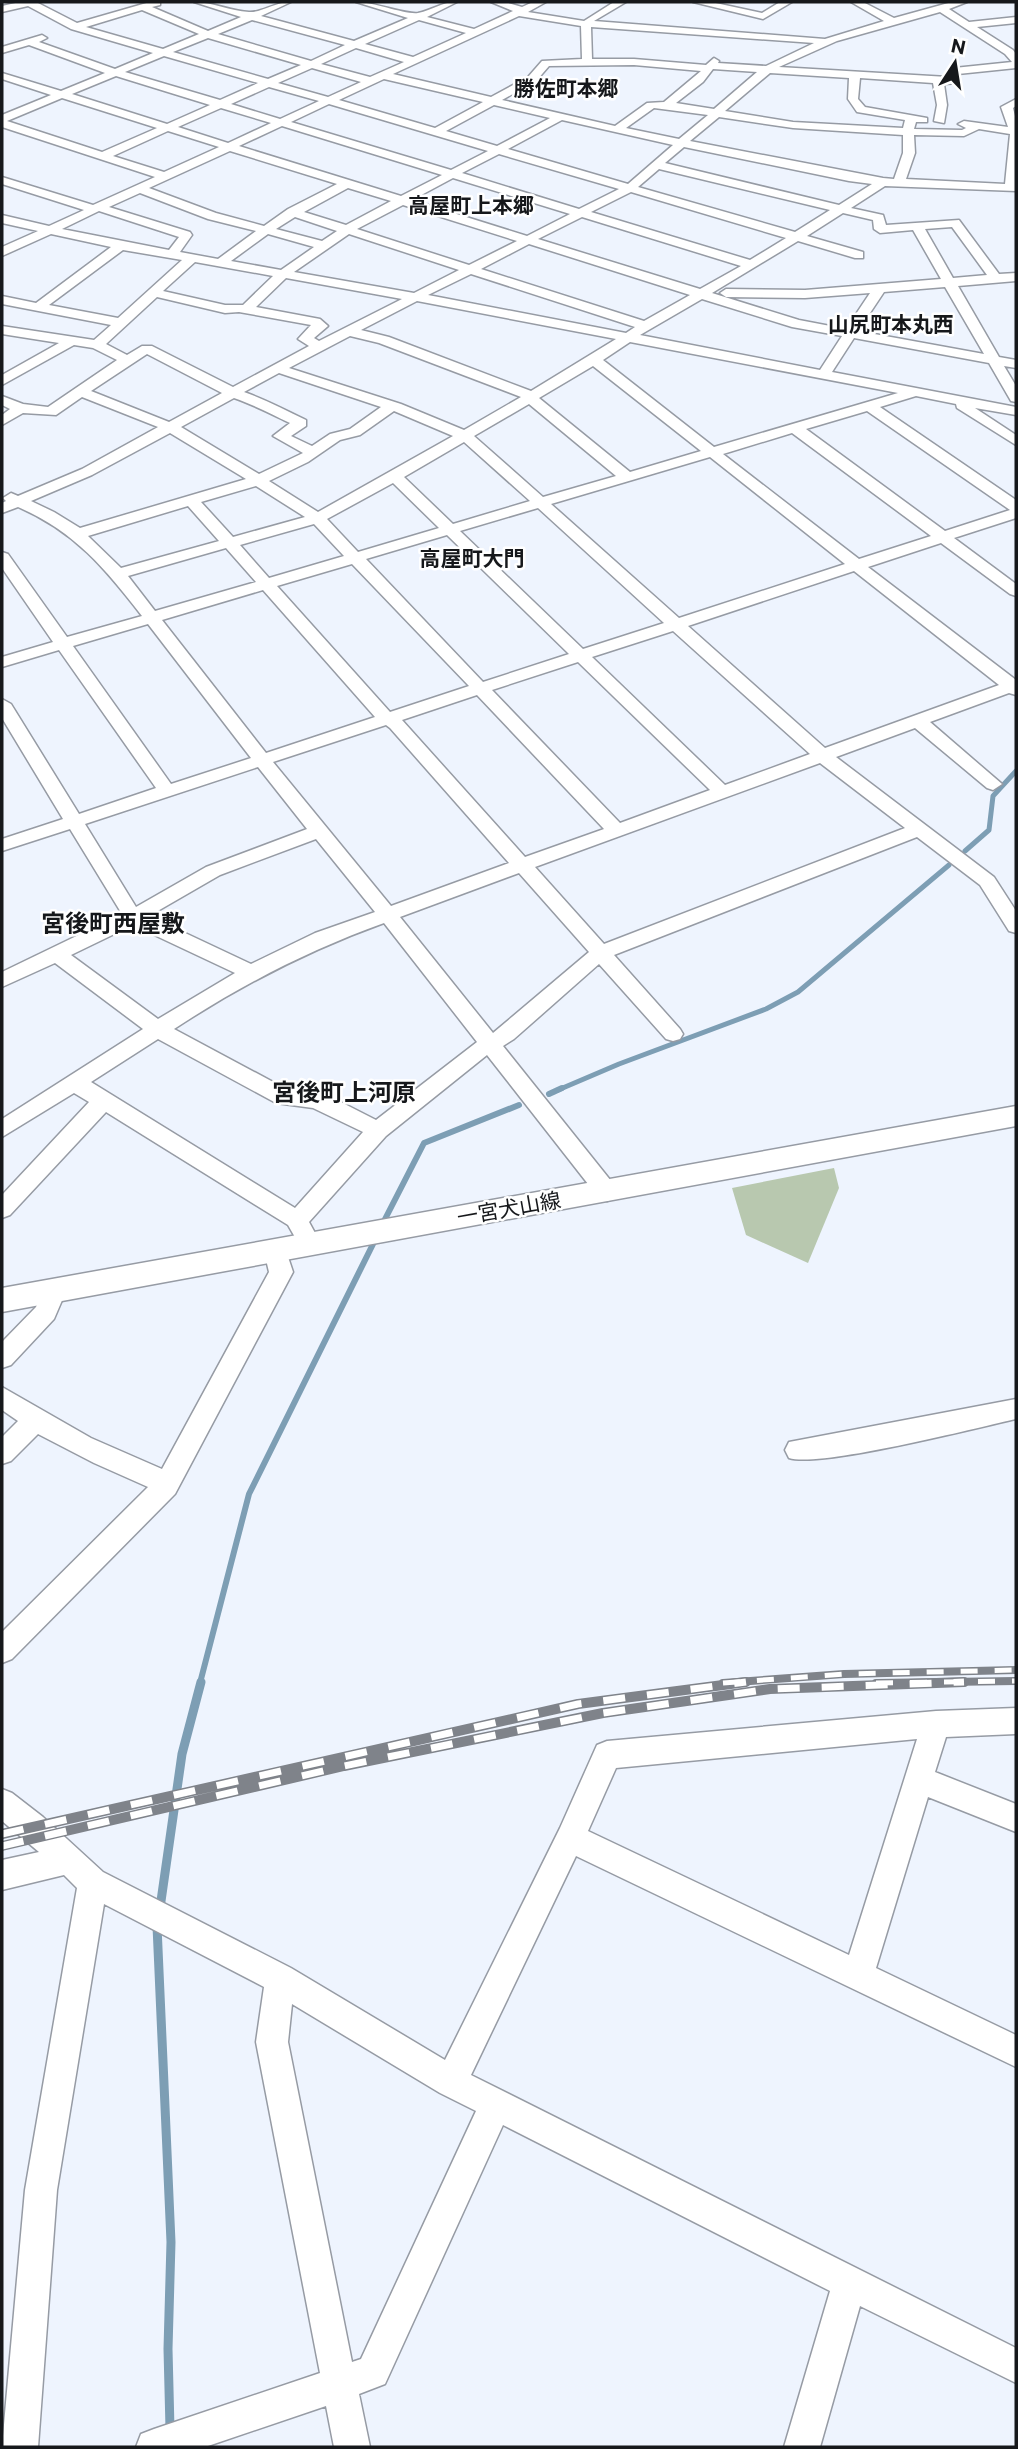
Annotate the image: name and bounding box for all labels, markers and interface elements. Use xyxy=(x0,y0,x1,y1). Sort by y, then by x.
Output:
north arrow xyxy=(920,28,990,98)
text: N xyxy=(949,33,968,59)
district label: 勝佐町本郷 xyxy=(514,75,619,100)
district label: 高屋町上本郷 xyxy=(408,192,534,217)
district label: 山尻町本丸西 xyxy=(828,311,954,336)
district label: 高屋町大門 xyxy=(420,545,525,570)
district label: 宮後町西屋敷 xyxy=(41,908,185,937)
district label: 宮後町上河原 xyxy=(272,1077,416,1106)
street label: 一宮犬山線 xyxy=(455,1186,563,1229)

